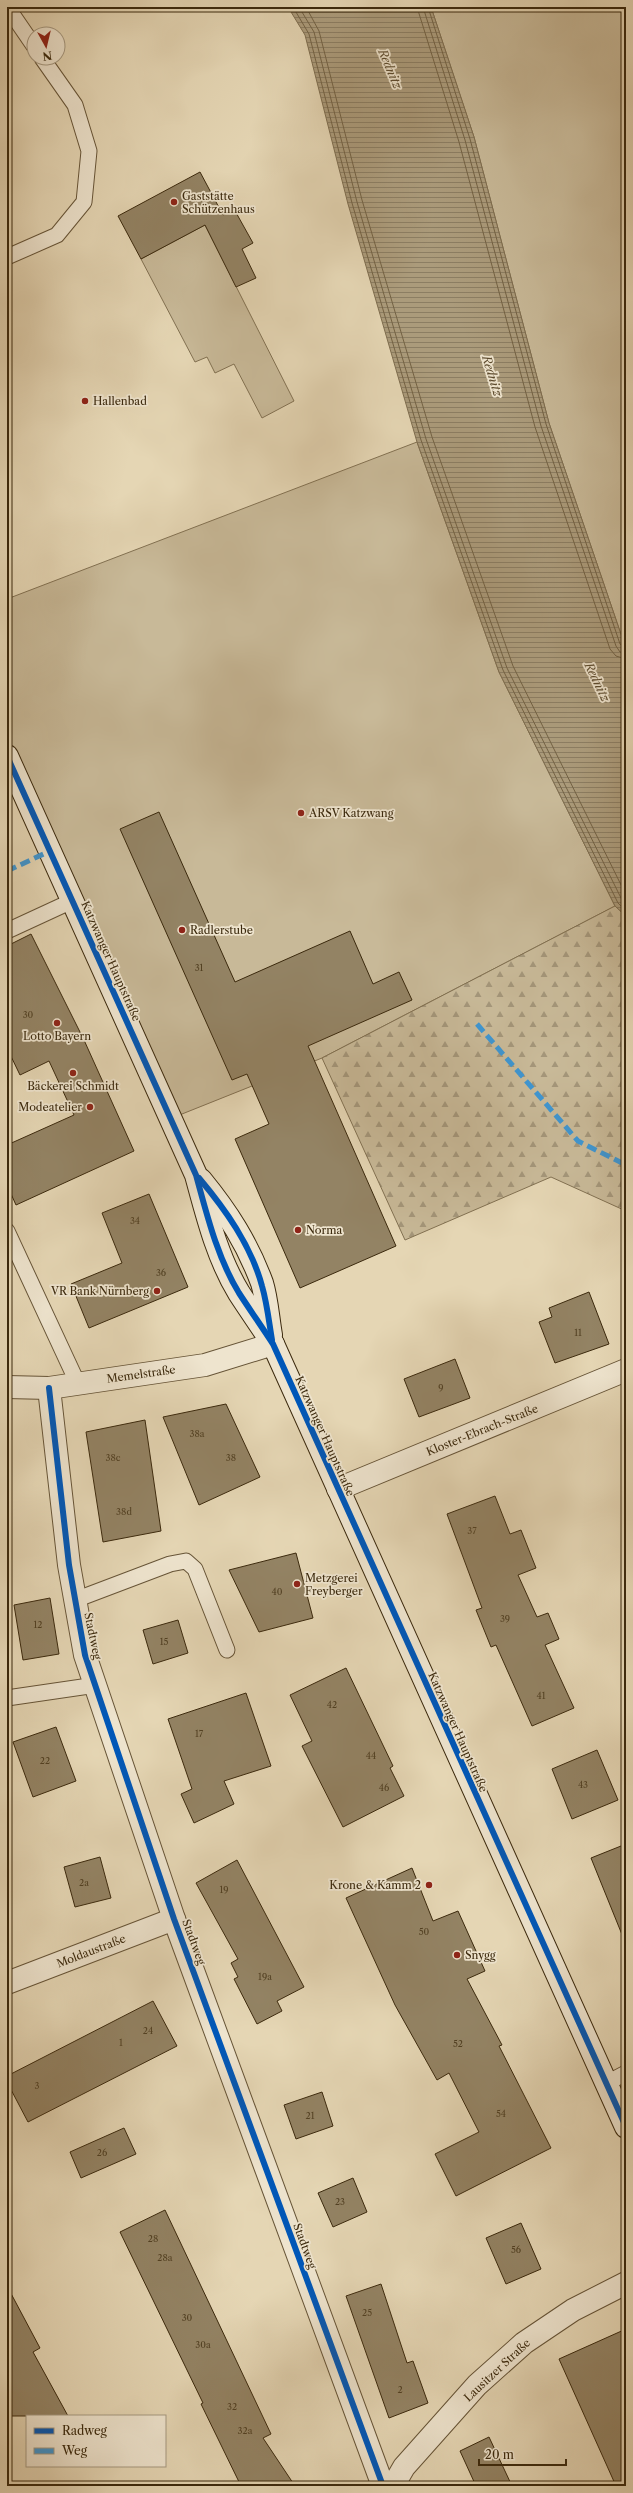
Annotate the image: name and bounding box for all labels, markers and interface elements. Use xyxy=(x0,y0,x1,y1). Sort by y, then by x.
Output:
north arrow xyxy=(26,26,66,66)
water label: Rednitz xyxy=(375,46,406,92)
text: N xyxy=(41,48,53,64)
place label: Gaststätte Schützenhaus xyxy=(182,189,255,216)
marker: Gaststätte Schützenhaus xyxy=(169,197,179,207)
water label: Rednitz xyxy=(479,353,506,399)
place label: Hallenbad xyxy=(93,394,147,408)
marker: Hallenbad xyxy=(80,396,90,406)
water label: Rednitz xyxy=(581,659,614,705)
place label: ARSV Katzwang xyxy=(308,806,394,820)
marker: ARSV Katzwang xyxy=(296,808,306,818)
street label: Katzwanger Hauptstraße xyxy=(78,899,144,1023)
place label: Radlerstube xyxy=(190,923,253,937)
marker: Radlerstube xyxy=(177,925,187,935)
house number: 31 xyxy=(195,962,204,973)
house number: 30 xyxy=(23,1009,34,1020)
marker: Lotto Bayern xyxy=(52,1018,62,1028)
place label: Lotto Bayern xyxy=(23,1029,91,1043)
marker: Bäckerei Schmidt xyxy=(68,1068,78,1078)
place label: Bäckerei Schmidt xyxy=(27,1079,119,1093)
place label: Modeatelier xyxy=(18,1100,82,1114)
marker: Modeatelier xyxy=(85,1102,95,1112)
house number: 34 xyxy=(130,1215,140,1226)
place label: Norma xyxy=(306,1223,342,1237)
marker: Norma xyxy=(293,1225,303,1235)
house number: 36 xyxy=(156,1267,166,1278)
place label: VR Bank Nürnberg xyxy=(50,1284,149,1298)
marker: VR Bank Nürnberg xyxy=(152,1286,162,1296)
house number: 11 xyxy=(574,1327,582,1338)
street label: Memelstraße xyxy=(106,1362,176,1386)
street label: Katzwanger Hauptstraße xyxy=(292,1374,358,1498)
house number: 9 xyxy=(438,1382,444,1393)
street label: Kloster-Ebrach-Straße xyxy=(424,1401,540,1459)
house number: 38a xyxy=(189,1428,205,1439)
house number: 38c xyxy=(105,1452,121,1463)
house number: 38 xyxy=(226,1452,236,1463)
house number: 38d xyxy=(116,1506,132,1517)
house number: 37 xyxy=(467,1525,477,1536)
place label: Metzgerei Freyberger xyxy=(305,1571,363,1598)
marker: Metzgerei Freyberger xyxy=(292,1579,302,1589)
house number: 40 xyxy=(272,1586,283,1597)
street label: Stadtweg xyxy=(81,1611,105,1661)
house number: 39 xyxy=(500,1613,510,1624)
house number: 12 xyxy=(34,1619,42,1630)
house number: 15 xyxy=(160,1636,168,1647)
street label: Katzwanger Hauptstraße xyxy=(425,1670,491,1794)
house number: 41 xyxy=(537,1690,546,1701)
house number: 42 xyxy=(327,1699,337,1710)
house number: 17 xyxy=(195,1728,204,1739)
house number: 44 xyxy=(366,1750,376,1761)
house number: 22 xyxy=(40,1755,50,1766)
house number: 43 xyxy=(578,1779,588,1790)
house number: 46 xyxy=(379,1782,389,1793)
house number: 2a xyxy=(79,1877,89,1888)
place label: Krone & Kamm 2 xyxy=(329,1878,421,1892)
marker: Krone & Kamm 2 xyxy=(424,1880,434,1890)
house number: 19 xyxy=(219,1884,229,1895)
street label: Stadtweg xyxy=(179,1917,209,1967)
house number: 50 xyxy=(419,1926,430,1937)
street label: Moldaustraße xyxy=(54,1931,128,1971)
place label: Snygg xyxy=(465,1948,496,1962)
marker: Snygg xyxy=(452,1950,462,1960)
house number: 19a xyxy=(258,1971,272,1982)
house number: 24 xyxy=(143,2025,153,2036)
house number: 1 xyxy=(119,2037,123,2048)
house number: 52 xyxy=(453,2038,463,2049)
house number: 3 xyxy=(35,2080,40,2091)
house number: 54 xyxy=(496,2108,506,2119)
house number: 21 xyxy=(306,2110,315,2121)
house number: 26 xyxy=(97,2147,107,2158)
house number: 23 xyxy=(335,2196,345,2207)
street label: Stadtweg xyxy=(290,2221,320,2271)
house number: 28 xyxy=(148,2233,158,2244)
house number: 56 xyxy=(511,2244,521,2255)
house number: 28a xyxy=(157,2252,173,2263)
house number: 25 xyxy=(362,2307,372,2318)
house number: 30 xyxy=(182,2312,193,2323)
street label: Lausitzer Straße xyxy=(461,2336,533,2404)
house number: 30a xyxy=(195,2339,211,2350)
house number: 2 xyxy=(397,2384,403,2395)
house number: 32 xyxy=(227,2401,237,2412)
legend xyxy=(26,2415,166,2467)
text: Radweg xyxy=(62,2423,108,2438)
house number: 32a xyxy=(238,2425,253,2436)
scale bar xyxy=(479,2441,566,2467)
text: Weg xyxy=(61,2443,88,2458)
text: 20 m xyxy=(485,2447,514,2462)

